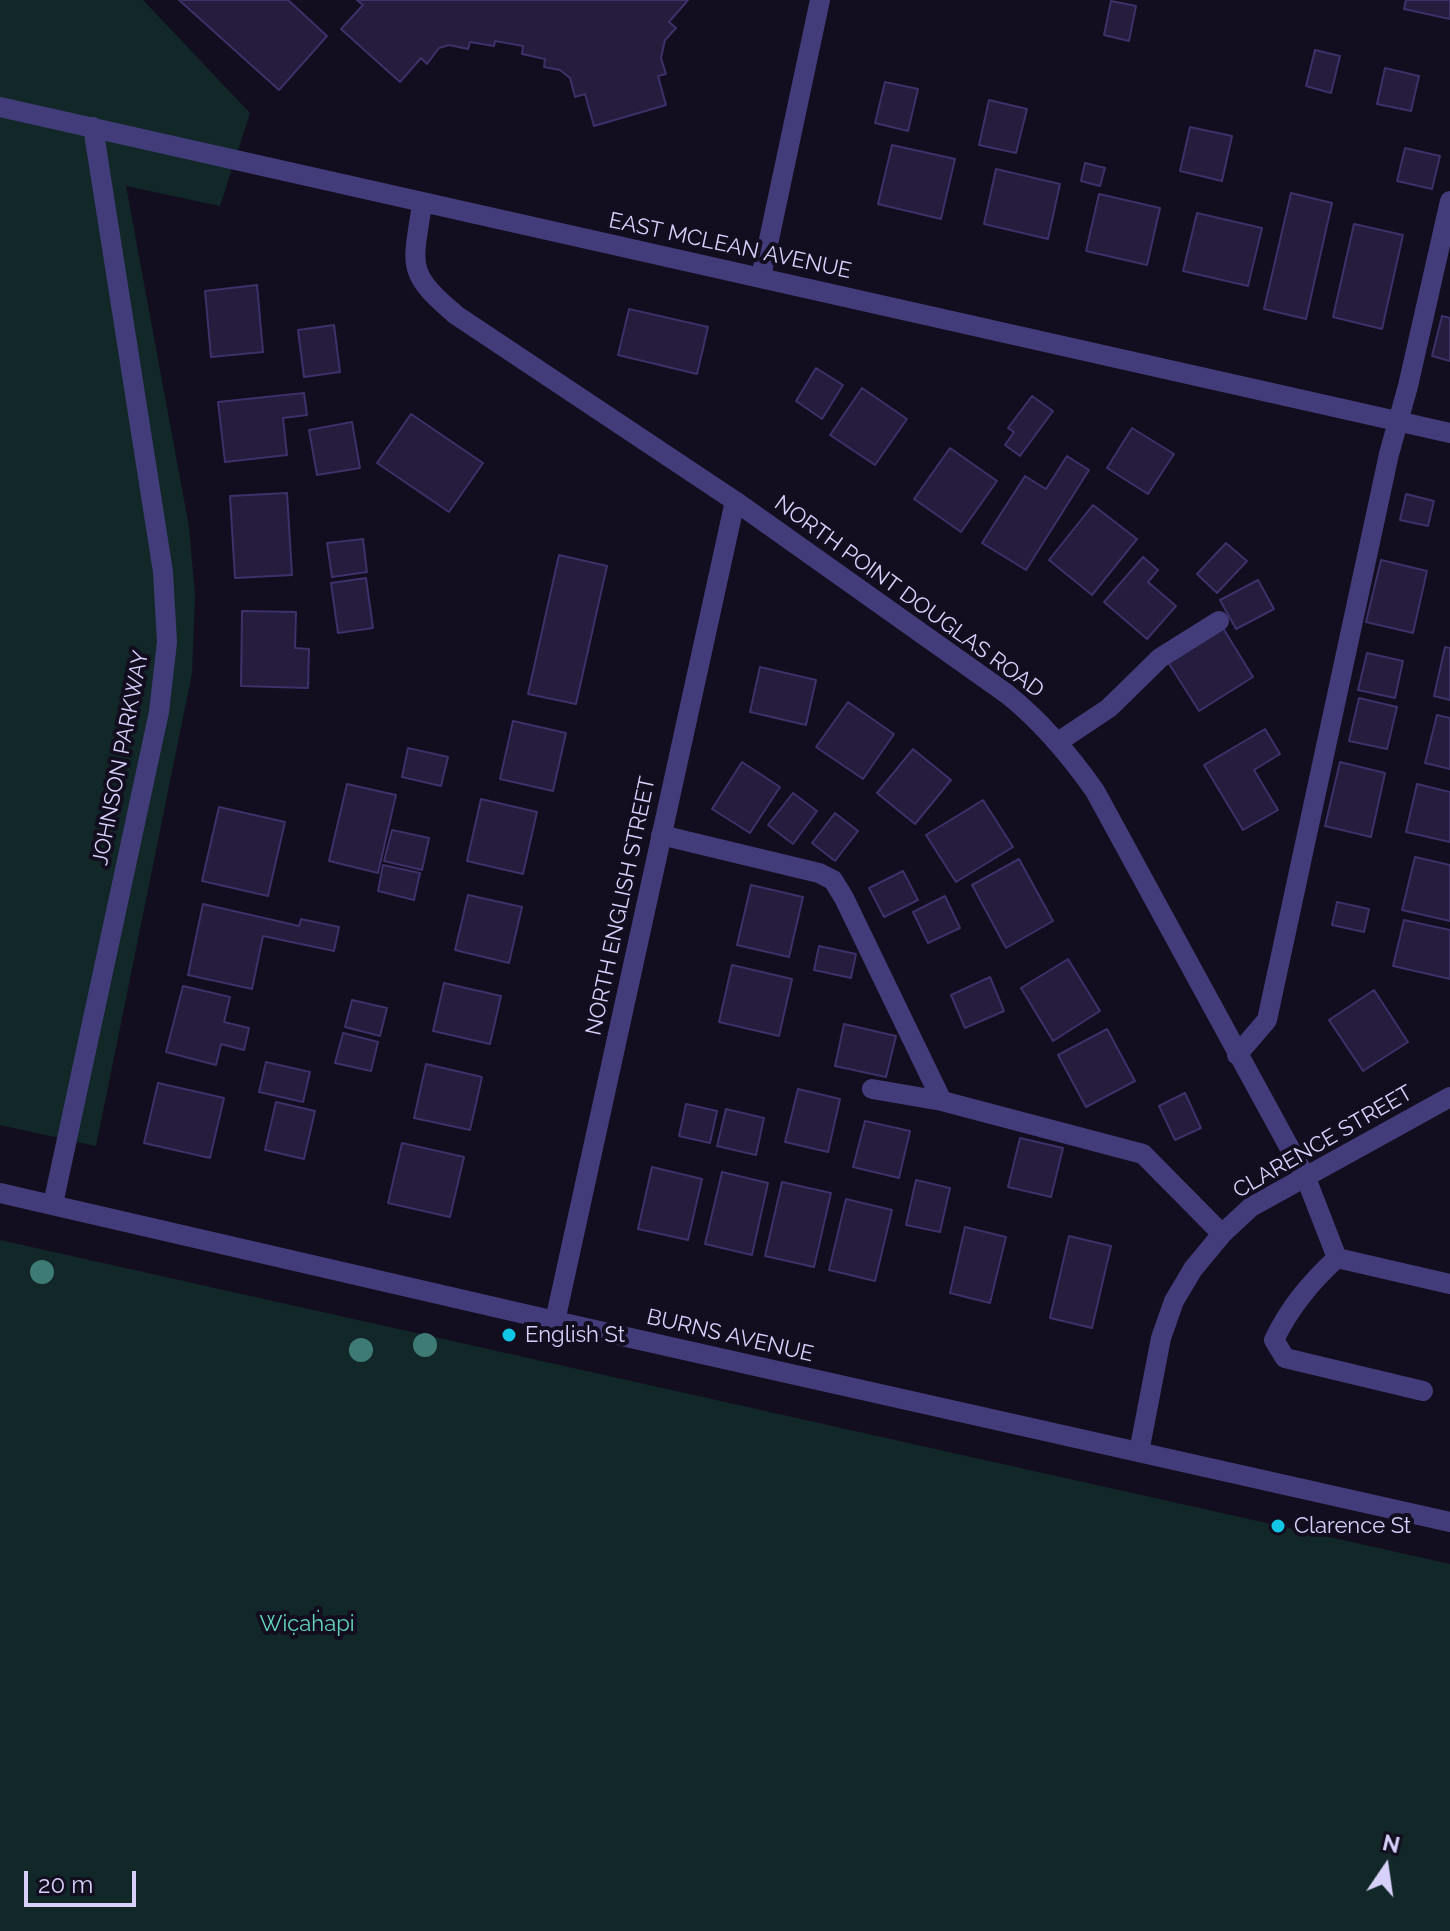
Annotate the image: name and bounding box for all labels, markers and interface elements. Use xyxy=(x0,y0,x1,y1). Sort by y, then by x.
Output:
street label: EAST MCLEAN AVENUE xyxy=(606,207,854,285)
street label: NORTH POINT DOUGLAS ROAD xyxy=(769,490,1049,704)
street label: JOHNSON PARKWAY xyxy=(87,649,155,867)
street label: NORTH ENGLISH STREET xyxy=(581,774,661,1038)
street label: CLARENCE STREET xyxy=(1229,1080,1417,1204)
street label: BURNS AVENUE xyxy=(644,1304,816,1368)
place label: English St xyxy=(525,1322,625,1348)
marker: English St xyxy=(500,1326,518,1344)
place label: Clarence St xyxy=(1294,1513,1411,1539)
marker: Clarence St xyxy=(1269,1517,1287,1535)
park label: Wic̣aḣapi xyxy=(259,1611,355,1637)
north arrow xyxy=(1346,1827,1426,1907)
text: N xyxy=(1380,1829,1402,1858)
scale bar xyxy=(28,1855,140,1905)
text: 20 m xyxy=(38,1870,93,1899)

